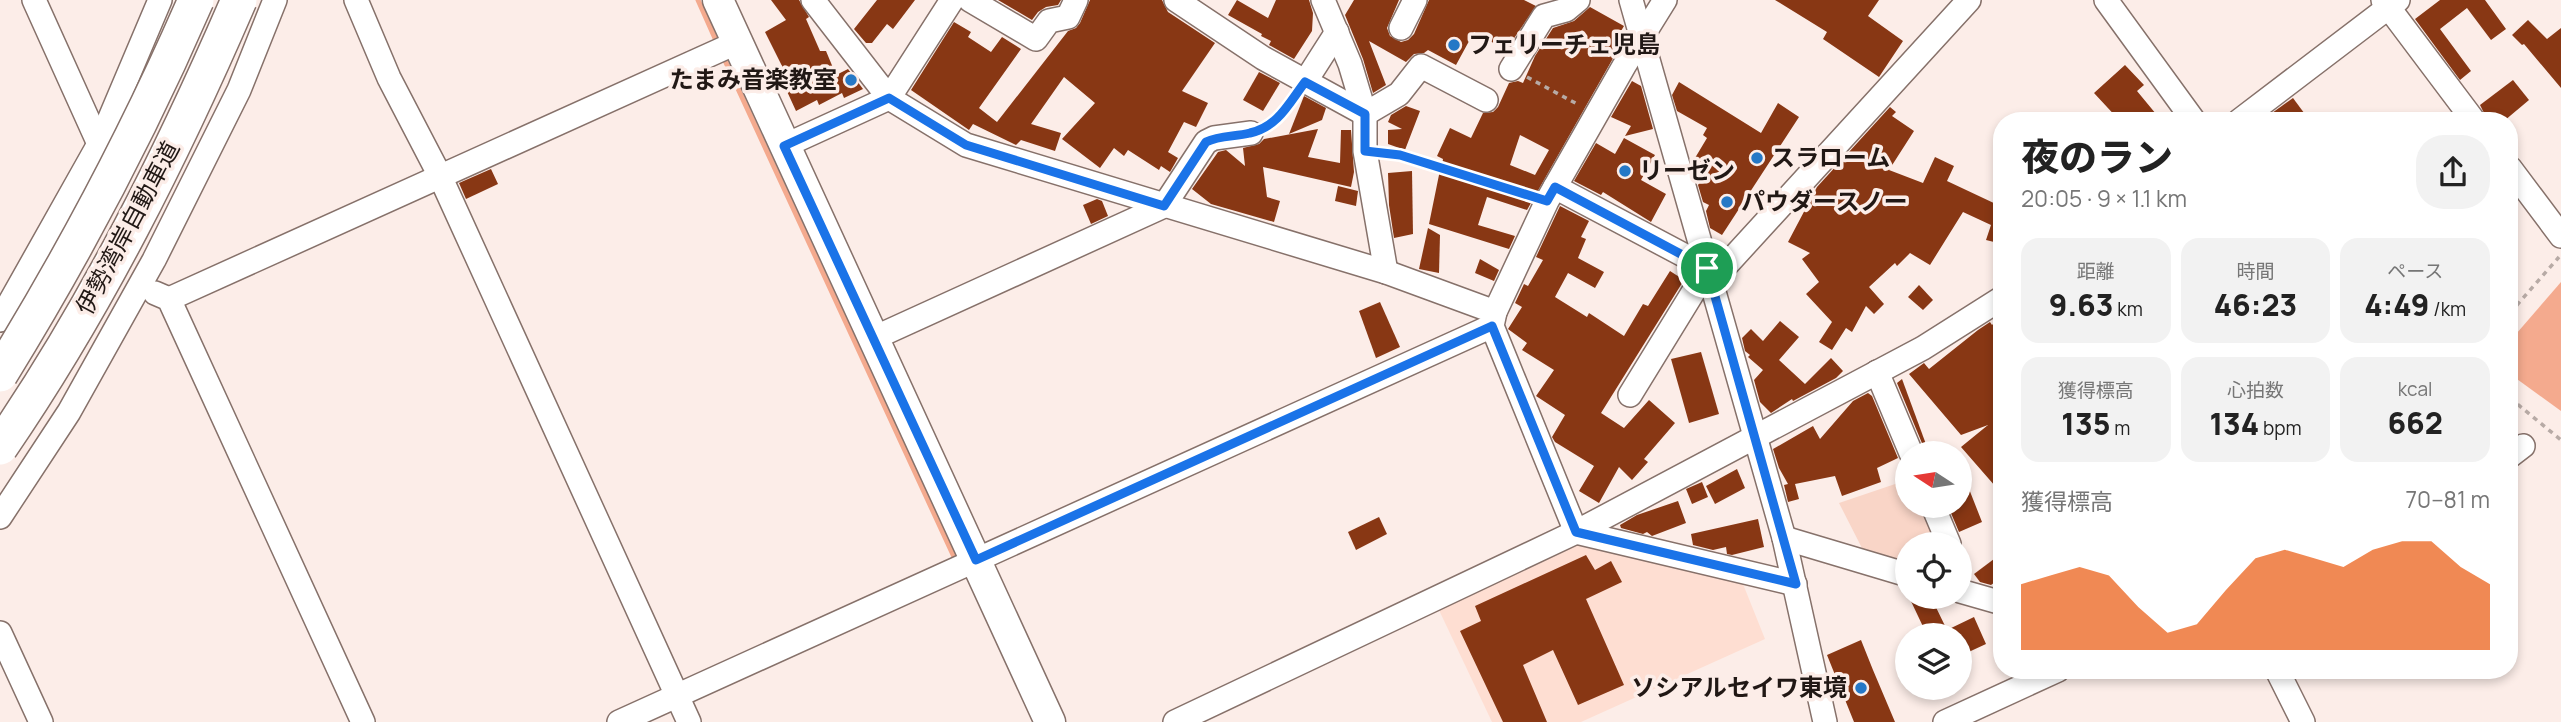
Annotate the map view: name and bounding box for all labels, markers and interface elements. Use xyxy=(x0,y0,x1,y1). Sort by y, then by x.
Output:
place label: フェリーチェ児島 xyxy=(1468,27,1660,60)
marker: フェリーチェ児島 xyxy=(1446,37,1462,53)
place label: たまみ音楽教室 xyxy=(670,62,837,95)
marker: たまみ音楽教室 xyxy=(843,72,859,88)
text: 夜のラン xyxy=(2021,130,2173,182)
street label: 伊勢湾岸自動車道 xyxy=(67,135,186,320)
button: share xyxy=(2416,135,2490,209)
place label: スラローム xyxy=(1771,140,1890,173)
marker: スラローム xyxy=(1749,150,1765,166)
place label: リーゼン xyxy=(1639,153,1735,186)
marker: リーゼン xyxy=(1617,163,1633,179)
text: 20:05 · 9 × 1.1 km xyxy=(2021,182,2187,214)
place label: パウダースノー xyxy=(1741,184,1908,217)
marker: パウダースノー xyxy=(1719,194,1735,210)
pin xyxy=(1677,238,1737,298)
icon: arrive xyxy=(1688,249,1726,287)
text: 距離 xyxy=(2077,258,2115,284)
text: 時間 xyxy=(2236,258,2275,284)
text: ペース xyxy=(2387,258,2443,284)
text: 9.63 xyxy=(2049,284,2113,325)
text: 46:23 xyxy=(2214,284,2297,325)
text: 4:49 xyxy=(2364,284,2430,325)
text: km xyxy=(2113,296,2143,322)
text: /km xyxy=(2430,296,2466,322)
text: kcal xyxy=(2398,376,2433,402)
text: 獲得標高 xyxy=(2058,377,2134,403)
text: 心拍数 xyxy=(2227,377,2284,403)
text: 662 xyxy=(2387,402,2443,443)
text: 135 xyxy=(2061,403,2110,444)
text: 134 xyxy=(2209,403,2259,444)
text: m xyxy=(2110,415,2130,441)
text: bpm xyxy=(2259,415,2302,441)
north arrow xyxy=(1895,441,1972,518)
map controls xyxy=(1895,441,1972,700)
text: 70–81 m xyxy=(2406,483,2490,515)
text: 獲得標高 xyxy=(2021,485,2113,517)
button: locate xyxy=(1895,532,1972,609)
button: layers xyxy=(1895,623,1972,700)
place label: ソシアルセイワ東境 xyxy=(1631,670,1847,703)
marker: ソシアルセイワ東境 xyxy=(1853,680,1869,696)

